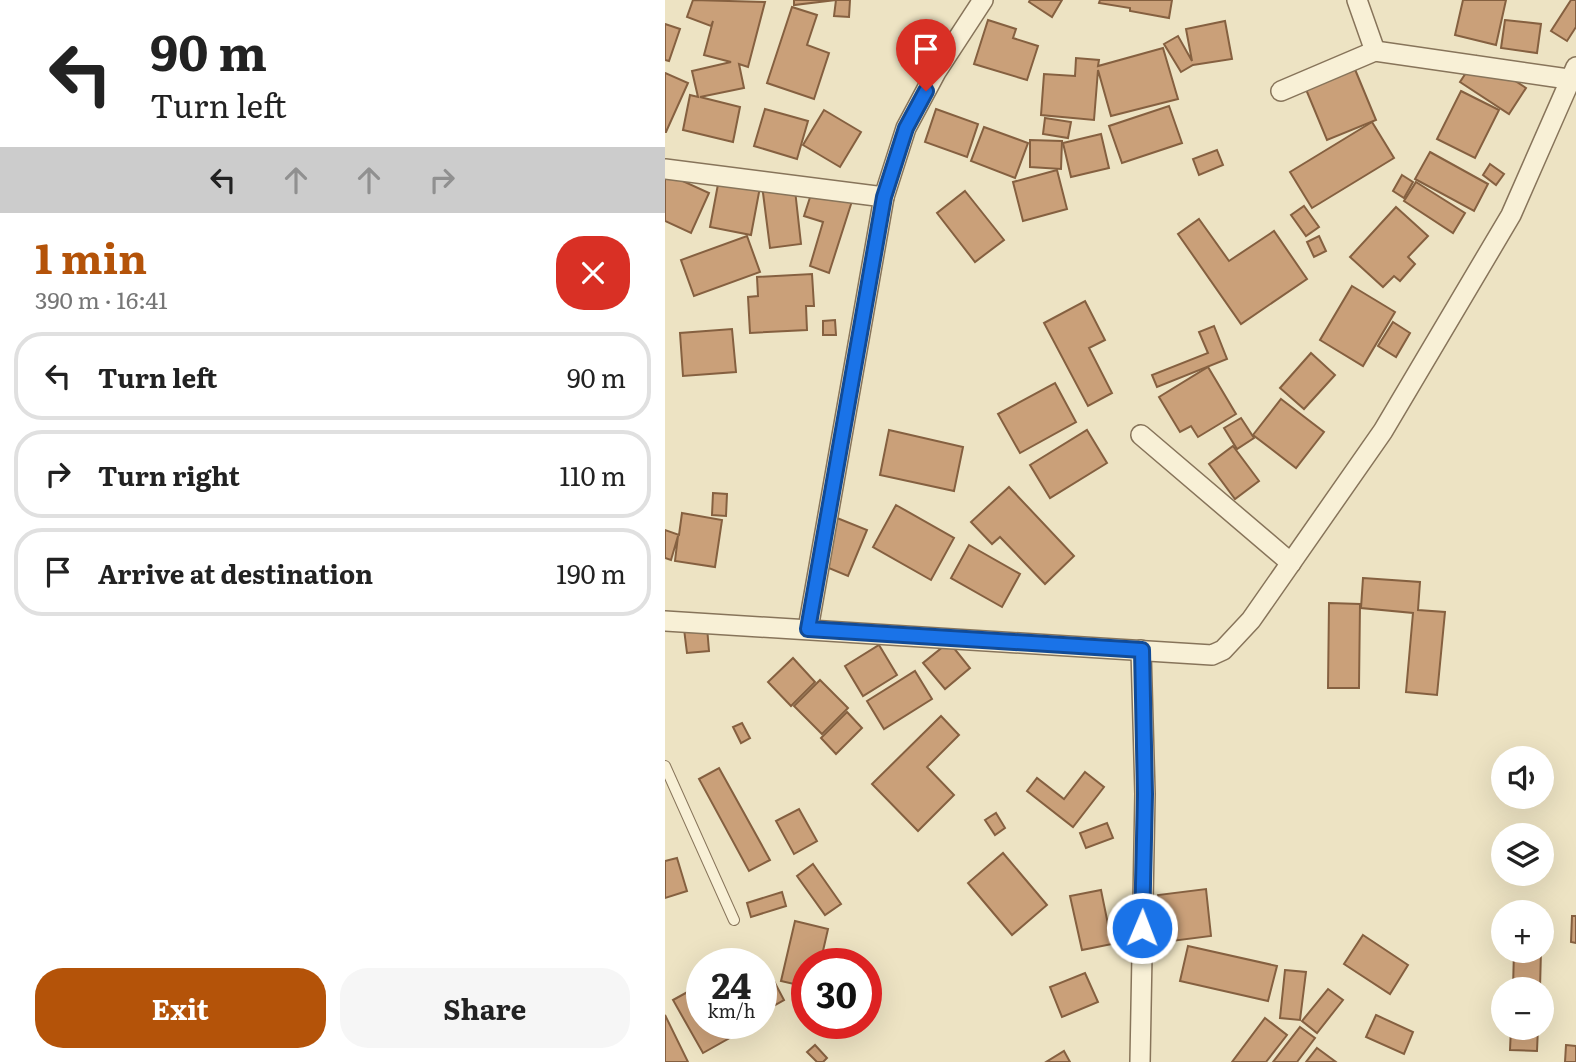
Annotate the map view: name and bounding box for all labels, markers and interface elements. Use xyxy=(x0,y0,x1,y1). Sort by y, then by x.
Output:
text: 90 m xyxy=(150,13,267,86)
pin xyxy=(896,19,956,91)
icon: left xyxy=(35,28,126,119)
icon: arrive xyxy=(907,30,945,68)
text: Turn left xyxy=(150,80,287,128)
icon: left xyxy=(204,161,242,199)
icon: ahead xyxy=(277,161,315,199)
icon: ahead xyxy=(350,161,388,199)
icon: right xyxy=(423,161,461,199)
text: 1 min xyxy=(35,225,147,287)
button: close xyxy=(556,236,630,310)
text: 390 m · 16:41 xyxy=(35,282,168,316)
icon: left xyxy=(39,357,77,395)
text: Turn left xyxy=(98,357,217,396)
text: 90 m xyxy=(567,357,626,396)
icon: right xyxy=(39,455,77,493)
text: Turn right xyxy=(98,455,240,494)
text: 110 m xyxy=(559,455,626,494)
icon: arrive xyxy=(39,553,77,591)
text: Arrive at destination xyxy=(98,553,373,592)
text: 190 m xyxy=(556,553,626,592)
map controls xyxy=(1491,746,1554,1040)
button: sound xyxy=(1491,746,1554,809)
button: layers xyxy=(1491,823,1554,886)
position arrow xyxy=(1105,891,1179,965)
button: + xyxy=(1491,900,1554,963)
speed limit sign: 30 xyxy=(791,948,882,1039)
text: 24 xyxy=(712,958,751,1010)
button: Exit xyxy=(35,968,326,1048)
button: Share xyxy=(340,968,630,1048)
button: − xyxy=(1491,977,1554,1040)
text: km/h xyxy=(708,997,755,1024)

